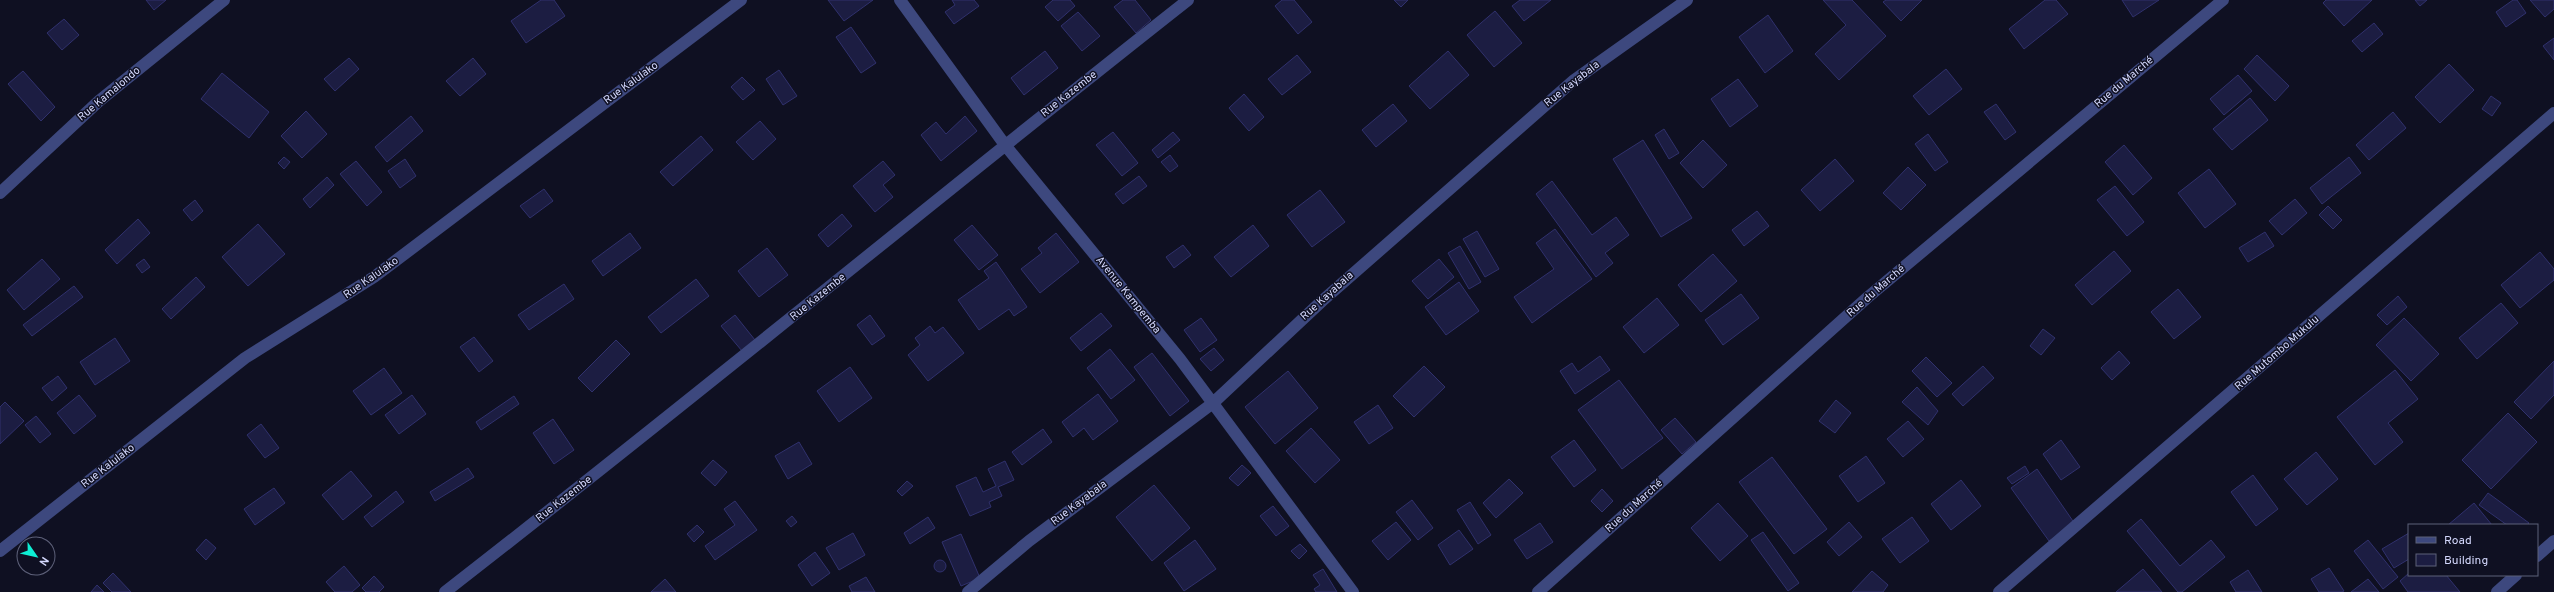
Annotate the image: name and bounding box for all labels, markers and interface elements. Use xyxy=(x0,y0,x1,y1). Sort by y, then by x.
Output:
street label: Rue du Marché xyxy=(2092,53,2157,111)
street label: Rue Kayabala xyxy=(1541,58,1603,110)
street label: Rue Kalulako xyxy=(601,59,661,107)
street label: Rue Kamalondo xyxy=(75,64,143,124)
street label: Rue Kazembe xyxy=(1038,68,1100,120)
street label: Avenue Kampemba xyxy=(1092,253,1164,337)
street label: Rue Kalulako xyxy=(341,254,401,302)
street label: Rue du Marché xyxy=(1844,262,1908,320)
street label: Rue Kayabala xyxy=(1297,268,1357,324)
street label: Rue Kazembe xyxy=(787,270,849,324)
street label: Rue Mutombo Mukulu xyxy=(2232,313,2322,393)
street label: Rue Kalulako xyxy=(78,441,138,491)
street label: Rue Kazembe xyxy=(533,473,595,525)
street label: Rue du Marché xyxy=(1602,476,1666,536)
street label: Rue Kayabala xyxy=(1048,477,1110,529)
legend xyxy=(2408,524,2538,576)
text: Road xyxy=(2444,533,2472,549)
north arrow xyxy=(16,536,56,576)
text: Building xyxy=(2444,553,2488,569)
text: N xyxy=(35,554,51,568)

